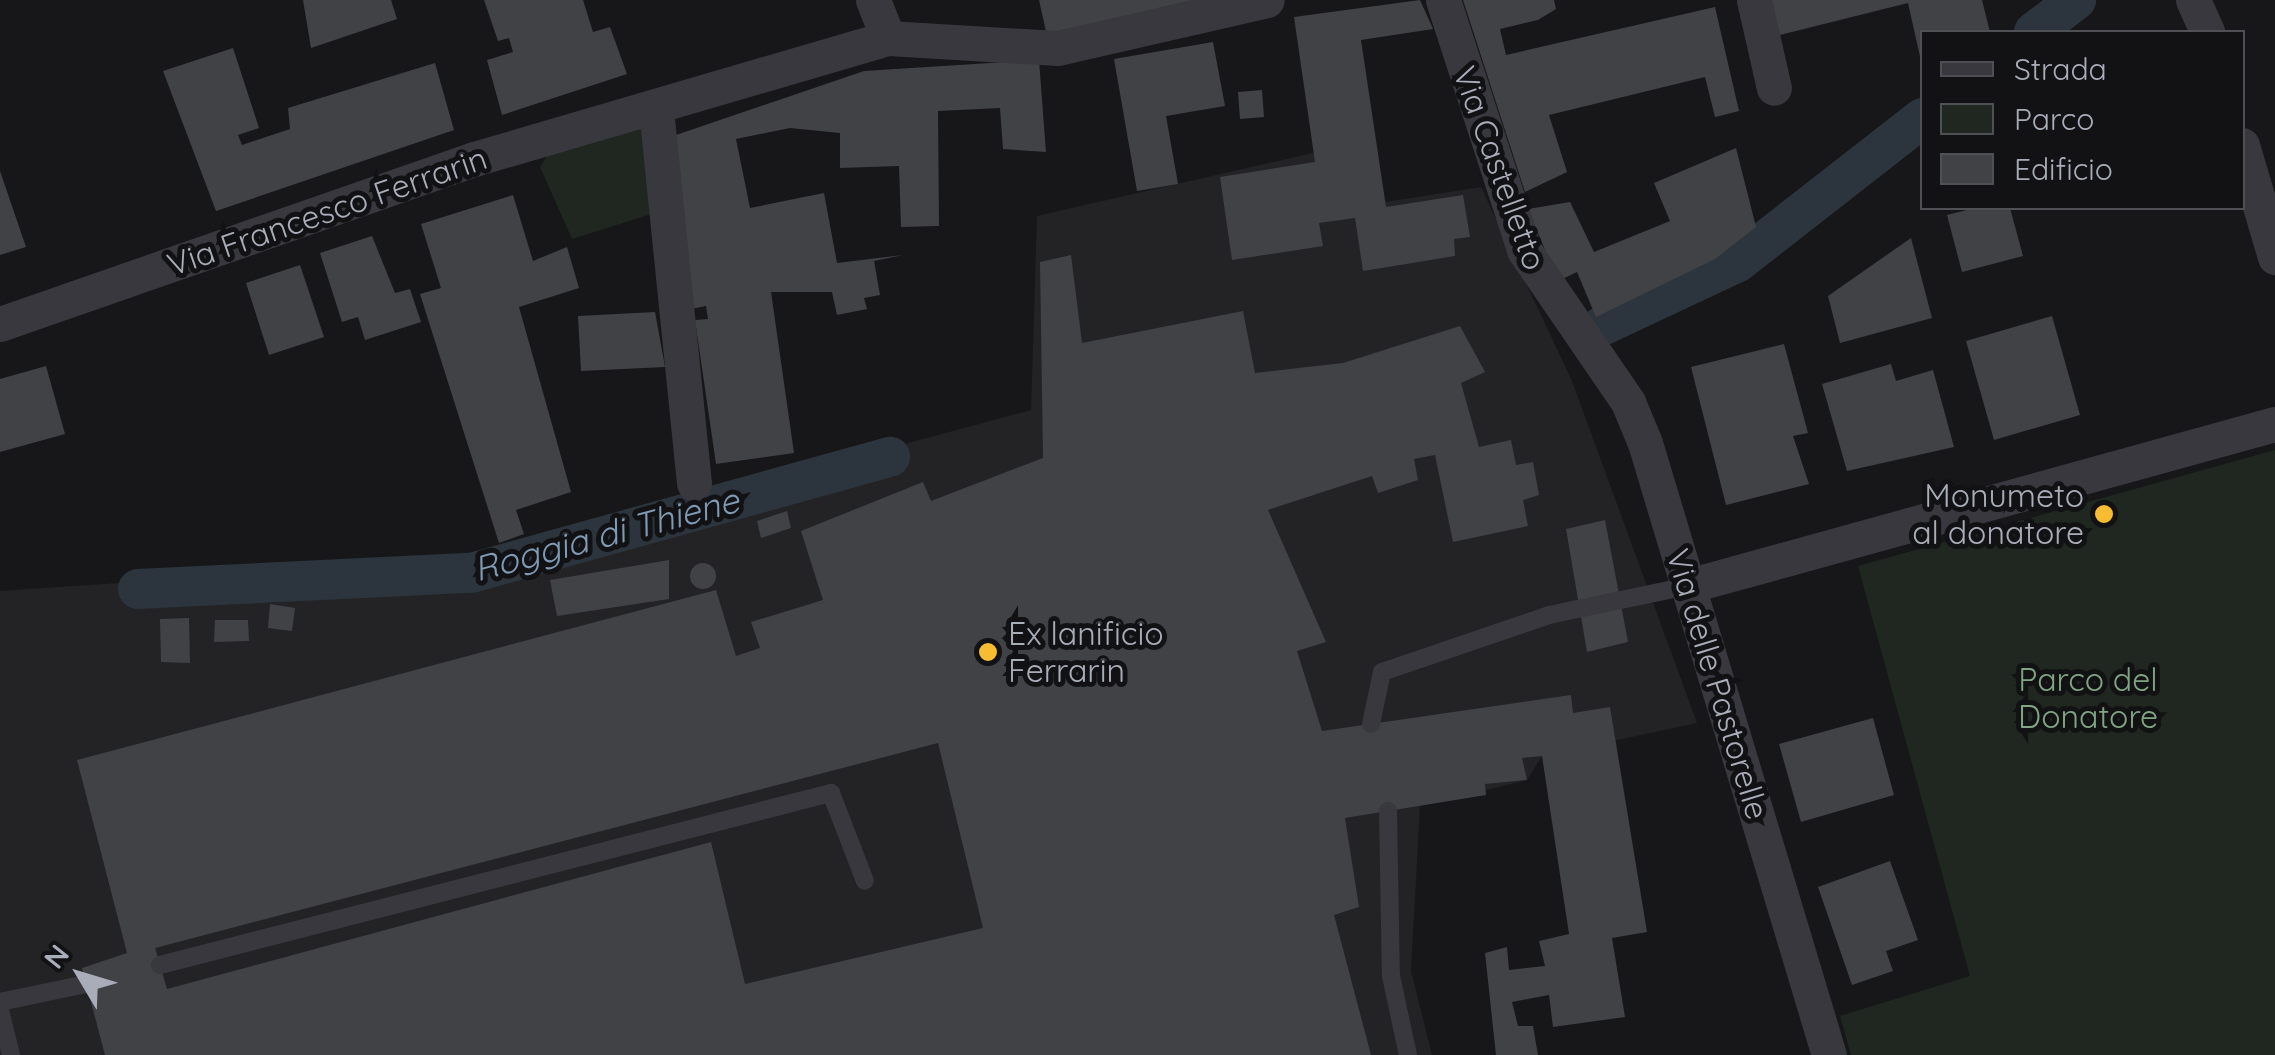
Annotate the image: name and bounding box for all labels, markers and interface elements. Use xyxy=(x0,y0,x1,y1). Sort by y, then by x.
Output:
legend xyxy=(1920,30,2245,210)
text: Strada xyxy=(2014,50,2107,88)
street label: Via Castelletto xyxy=(1445,61,1555,275)
text: Parco xyxy=(2014,100,2094,138)
street label: Via Francesco Ferrarin xyxy=(162,138,492,284)
text: Edificio xyxy=(2014,150,2113,188)
place label: Monumeto al donatore xyxy=(1912,477,2084,552)
water label: Roggia di Thiene xyxy=(469,478,743,590)
marker: Monumeto al donatore xyxy=(2093,503,2115,525)
street label: Via delle Pastorelle xyxy=(1659,544,1777,824)
place label: Ex lanificio Ferrarin xyxy=(1008,615,1164,690)
marker: Ex lanificio Ferrarin xyxy=(977,641,999,663)
park label: Parco del Donatore xyxy=(2018,661,2158,736)
north arrow xyxy=(30,925,130,1025)
text: N xyxy=(36,937,76,975)

